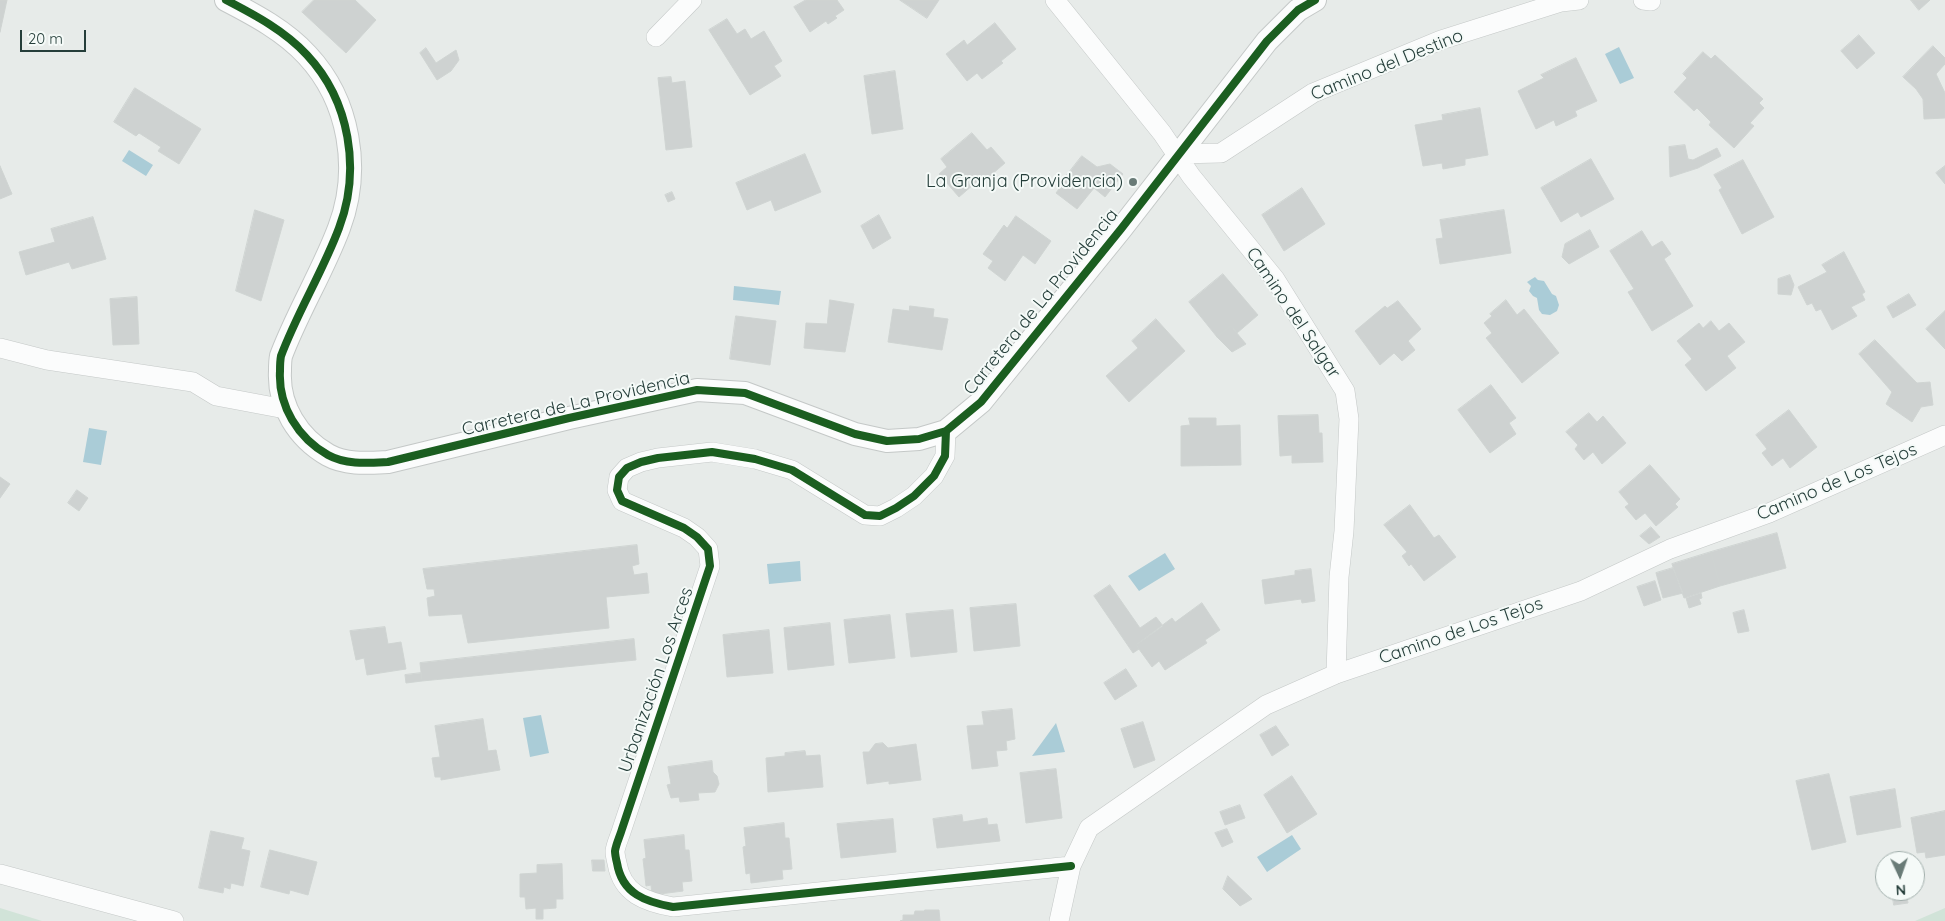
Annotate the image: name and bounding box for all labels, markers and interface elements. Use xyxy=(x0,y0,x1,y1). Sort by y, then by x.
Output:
scale bar xyxy=(22,20,89,52)
street label: Camino del Destino xyxy=(1308,25,1466,105)
text: 20 m xyxy=(28,29,63,48)
place label: La Granja (Providencia) xyxy=(926,171,1123,193)
marker: La Granja (Providencia) xyxy=(1127,176,1139,188)
street label: Carretera de La Providencia xyxy=(959,205,1123,399)
street label: Camino del Salgar xyxy=(1241,243,1345,383)
street label: Carretera de La Providencia xyxy=(460,367,692,441)
street label: Camino de Los Tejos xyxy=(1754,438,1920,526)
street label: Urbanización Los Arces xyxy=(614,584,698,776)
street label: Camino de Los Tejos xyxy=(1376,593,1546,669)
north arrow xyxy=(1875,851,1925,901)
text: N xyxy=(1895,881,1906,899)

